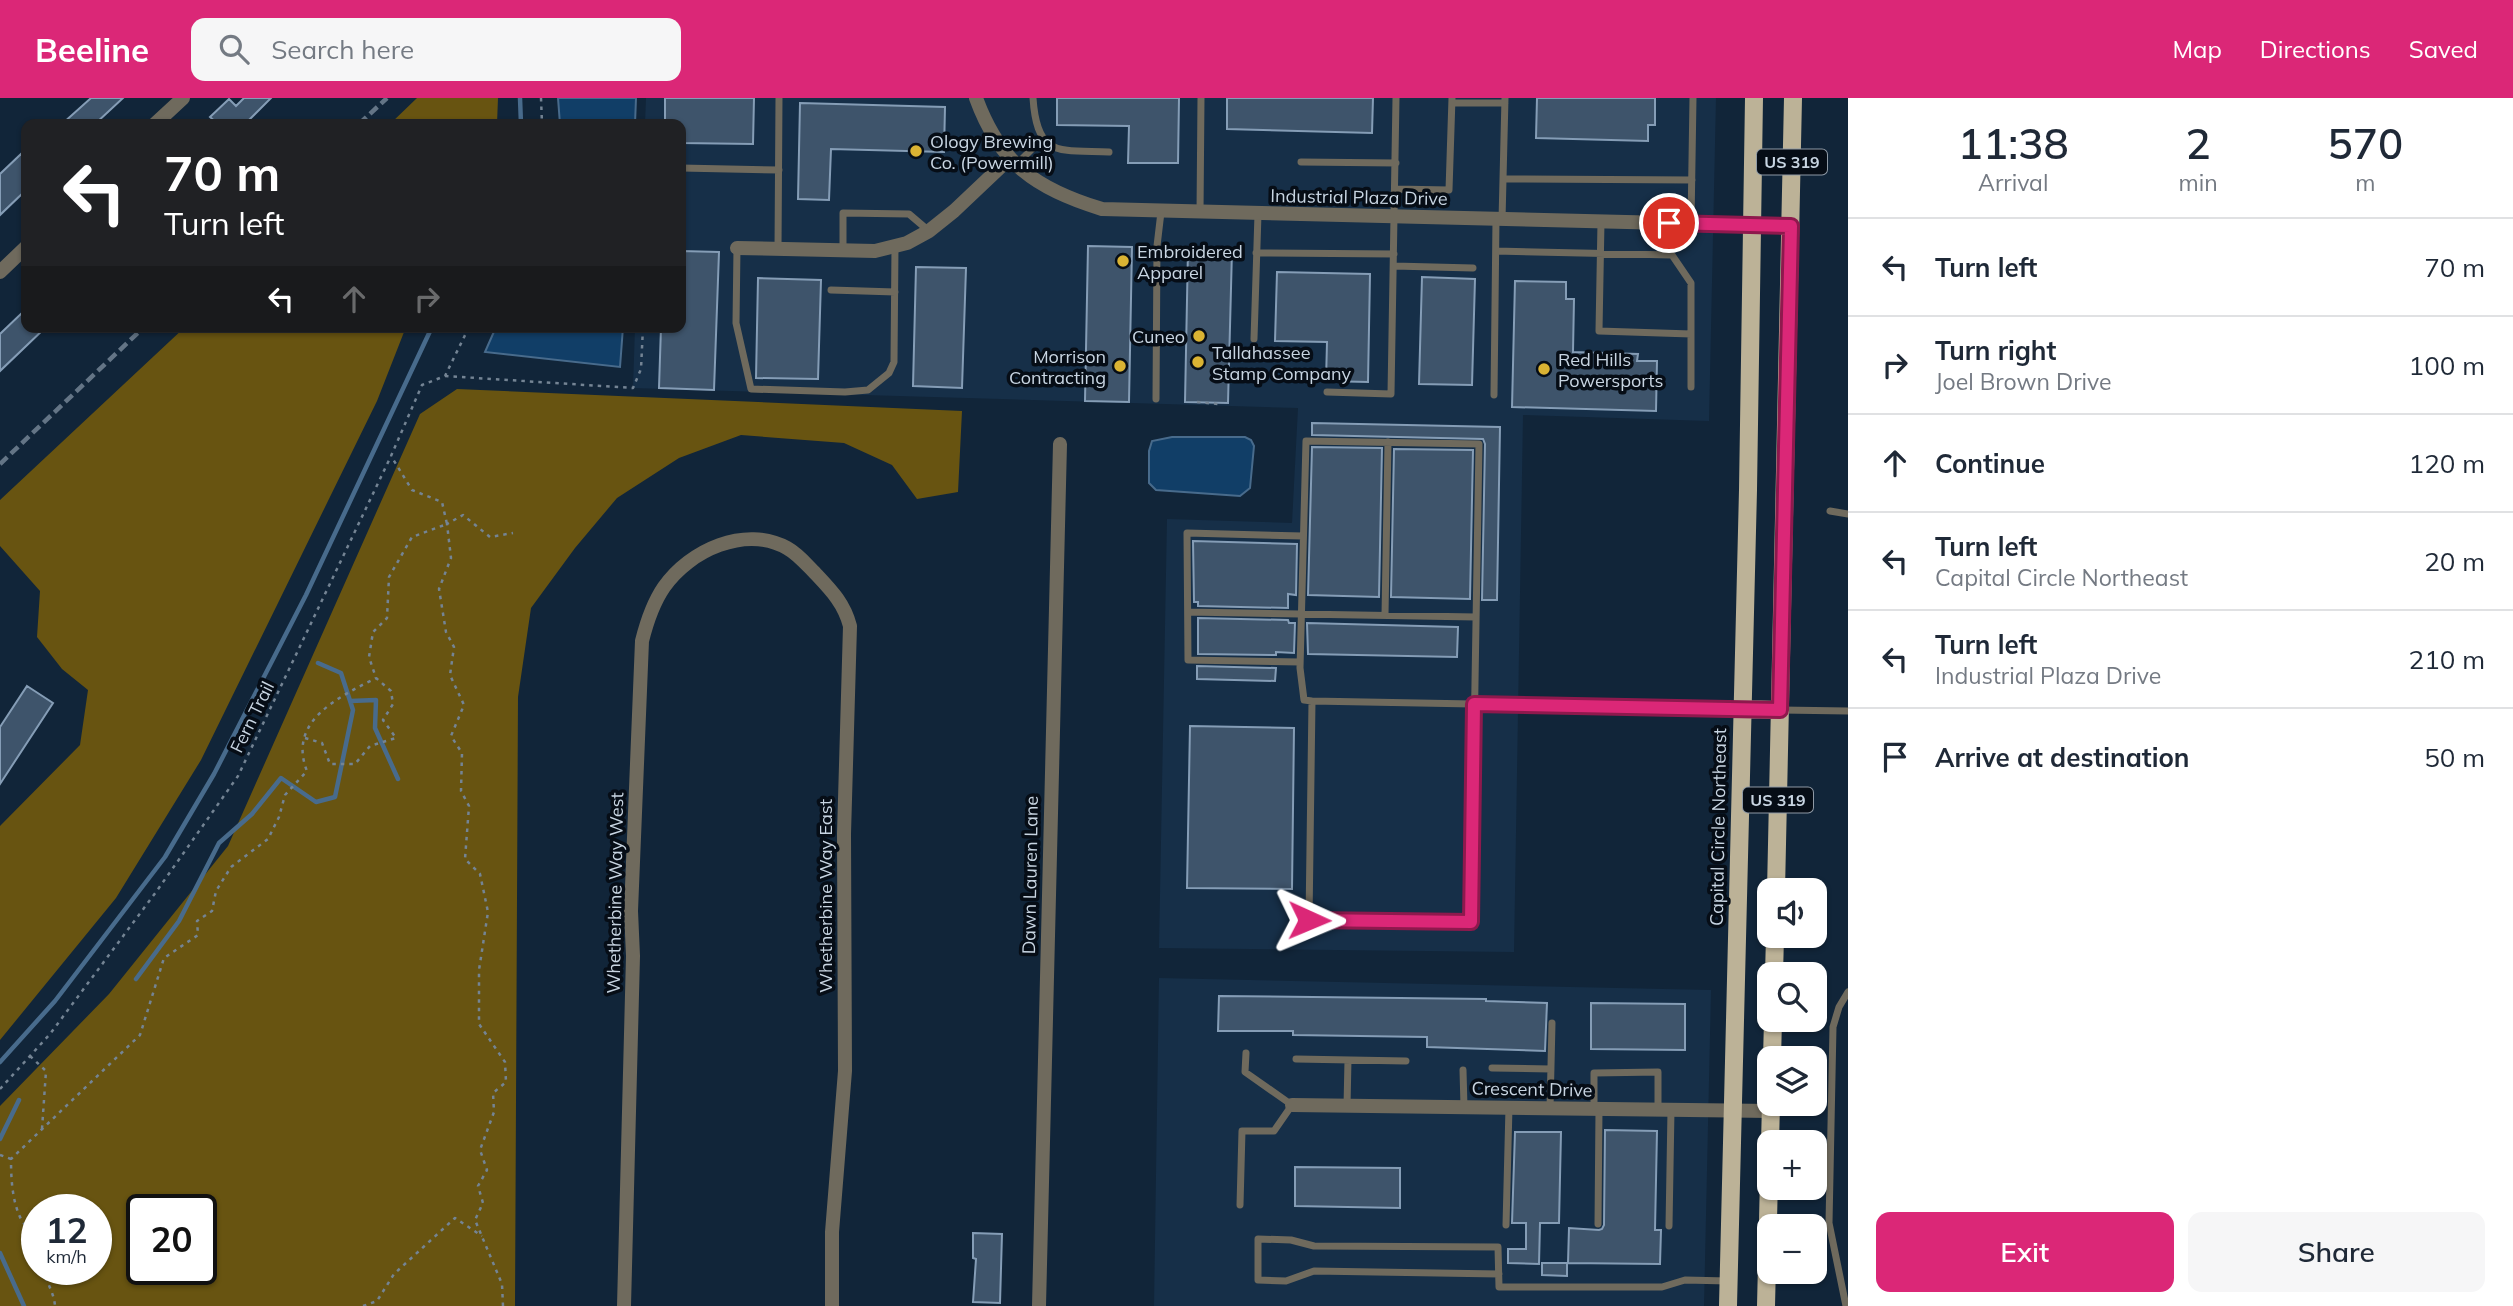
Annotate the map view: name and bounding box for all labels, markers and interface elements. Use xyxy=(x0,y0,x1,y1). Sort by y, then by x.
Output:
search box xyxy=(191,18,681,81)
text: Beeline xyxy=(35,29,149,70)
icon: search xyxy=(215,30,253,68)
text: Search here xyxy=(271,33,414,66)
text: Map xyxy=(2172,34,2222,64)
text: Directions xyxy=(2260,34,2371,64)
text: Saved xyxy=(2409,34,2478,64)
text: 11:38 xyxy=(1958,117,2069,170)
text: 2 xyxy=(2185,117,2211,170)
text: 570 xyxy=(2328,117,2403,170)
place label: Ology Brewing Co. (Powermill) xyxy=(930,130,1054,174)
text: 70 m xyxy=(164,142,280,203)
marker: Ology Brewing Co. (Powermill) xyxy=(908,143,924,159)
icon: left xyxy=(49,147,140,238)
road number: US 319 xyxy=(1757,150,1827,174)
text: Arrival xyxy=(1978,168,2048,197)
text: min xyxy=(2178,168,2218,197)
text: m xyxy=(2355,168,2375,197)
street label: Industrial Plaza Drive xyxy=(1270,184,1448,210)
pin xyxy=(1639,193,1699,253)
text: Turn left xyxy=(164,203,284,243)
icon: arrive xyxy=(1650,204,1688,242)
place label: Embroidered Apparel xyxy=(1137,240,1243,284)
icon: left xyxy=(1876,248,1914,286)
text: Turn left xyxy=(1935,251,2037,284)
text: 70 m xyxy=(2424,251,2485,284)
marker: Embroidered Apparel xyxy=(1115,253,1131,269)
icon: left xyxy=(262,280,300,318)
icon: ahead xyxy=(335,280,373,318)
icon: right xyxy=(408,280,446,318)
place label: Cuneo xyxy=(1132,325,1185,348)
marker: Cuneo xyxy=(1191,328,1207,344)
text: Turn right xyxy=(1935,334,2056,367)
place label: Tallahassee Stamp Company xyxy=(1212,341,1351,385)
place label: Morrison Contracting xyxy=(1009,345,1106,389)
icon: right xyxy=(1876,346,1914,384)
place label: Red Hills Powersports xyxy=(1558,348,1664,392)
text: 100 m xyxy=(2409,349,2485,382)
marker: Tallahassee Stamp Company xyxy=(1190,354,1206,370)
marker: Morrison Contracting xyxy=(1112,358,1128,374)
marker: Red Hills Powersports xyxy=(1536,361,1552,377)
text: Joel Brown Drive xyxy=(1935,367,2112,396)
icon: ahead xyxy=(1876,444,1914,482)
text: Continue xyxy=(1935,447,2045,480)
text: 120 m xyxy=(2409,447,2485,480)
text: Turn left xyxy=(1935,530,2037,563)
icon: left xyxy=(1876,542,1914,580)
text: 20 m xyxy=(2424,545,2485,578)
text: Capital Circle Northeast xyxy=(1935,563,2188,592)
text: Turn left xyxy=(1935,628,2037,661)
icon: left xyxy=(1876,640,1914,678)
text: 210 m xyxy=(2409,643,2485,676)
text: Industrial Plaza Drive xyxy=(1935,661,2161,690)
street label: Fern Trail xyxy=(225,678,279,756)
street label: Capital Circle Northeast xyxy=(1705,728,1731,926)
icon: arrive xyxy=(1876,738,1914,776)
text: Arrive at destination xyxy=(1935,741,2190,774)
text: 50 m xyxy=(2424,741,2485,774)
road number: US 319 xyxy=(1743,788,1813,813)
street label: Whetherbine Way West xyxy=(602,792,628,994)
street label: Dawn Lauren Lane xyxy=(1017,796,1043,954)
street label: Whetherbine Way East xyxy=(814,799,837,993)
map controls xyxy=(1757,878,1827,1284)
button: sound xyxy=(1757,878,1827,948)
position arrow xyxy=(1272,883,1346,957)
button: search xyxy=(1757,962,1827,1032)
button: layers xyxy=(1757,1046,1827,1116)
street label: Crescent Drive xyxy=(1471,1076,1593,1102)
button: + xyxy=(1757,1130,1827,1200)
speed limit sign: 20 xyxy=(126,1194,217,1285)
text: 12 xyxy=(45,1208,88,1252)
button: Exit xyxy=(1876,1212,2174,1292)
button: Share xyxy=(2188,1212,2485,1292)
button: − xyxy=(1757,1214,1827,1284)
text: km/h xyxy=(46,1245,87,1268)

